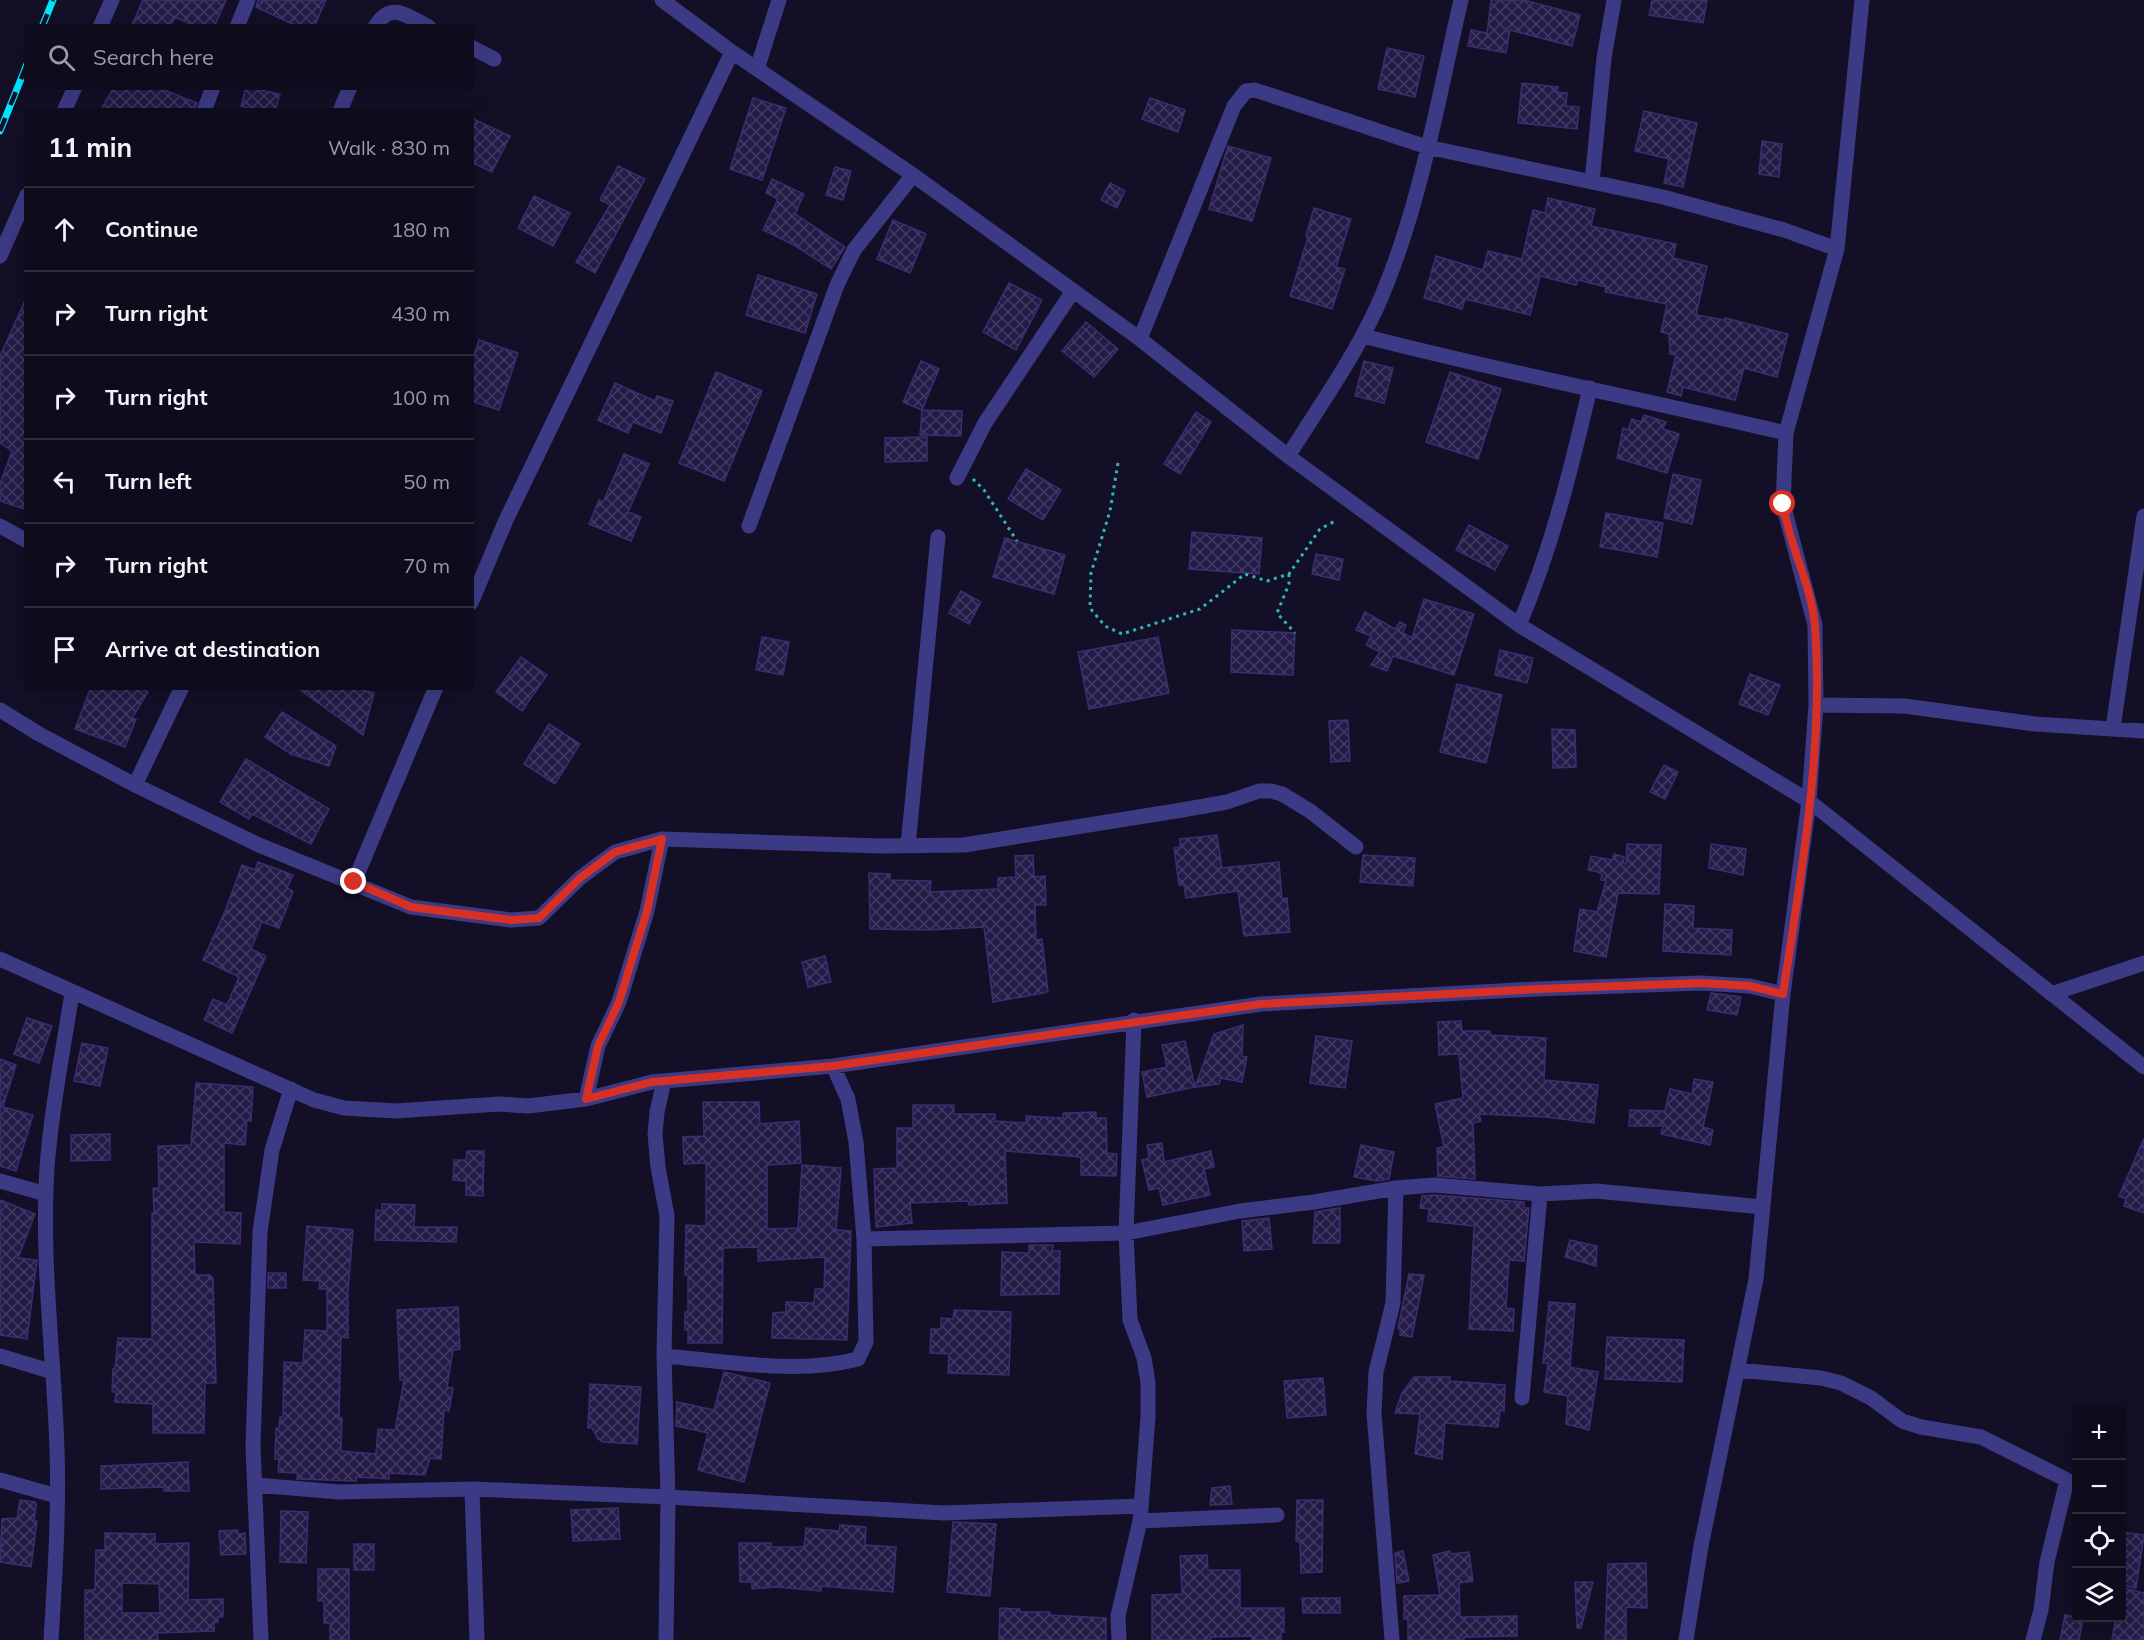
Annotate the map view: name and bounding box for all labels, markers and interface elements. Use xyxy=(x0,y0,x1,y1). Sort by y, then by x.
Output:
search box xyxy=(24,24,474,90)
icon: search xyxy=(45,41,78,74)
text: Search here xyxy=(93,43,214,71)
text: 11 min xyxy=(48,131,132,164)
text: Walk · 830 m xyxy=(328,135,450,160)
icon: ahead xyxy=(48,213,81,246)
text: Continue xyxy=(105,215,198,243)
text: 180 m xyxy=(391,217,450,242)
icon: right xyxy=(48,297,81,330)
text: Turn right xyxy=(105,299,208,327)
text: 430 m xyxy=(391,301,450,326)
icon: right xyxy=(48,381,81,414)
text: Turn right xyxy=(105,383,208,411)
text: 100 m xyxy=(391,385,450,410)
icon: left xyxy=(48,465,81,498)
text: Turn left xyxy=(105,467,192,495)
text: 50 m xyxy=(403,469,450,494)
route start xyxy=(1769,490,1795,516)
icon: right xyxy=(48,549,81,582)
text: Turn right xyxy=(105,551,208,579)
text: 70 m xyxy=(403,553,450,578)
icon: arrive xyxy=(48,633,81,666)
text: Arrive at destination xyxy=(105,635,320,663)
route end xyxy=(340,868,366,894)
map controls xyxy=(2072,1406,2126,1622)
button: + xyxy=(2072,1406,2126,1460)
button: − xyxy=(2072,1460,2126,1514)
button: locate xyxy=(2072,1514,2126,1568)
button: layers xyxy=(2072,1568,2126,1622)

